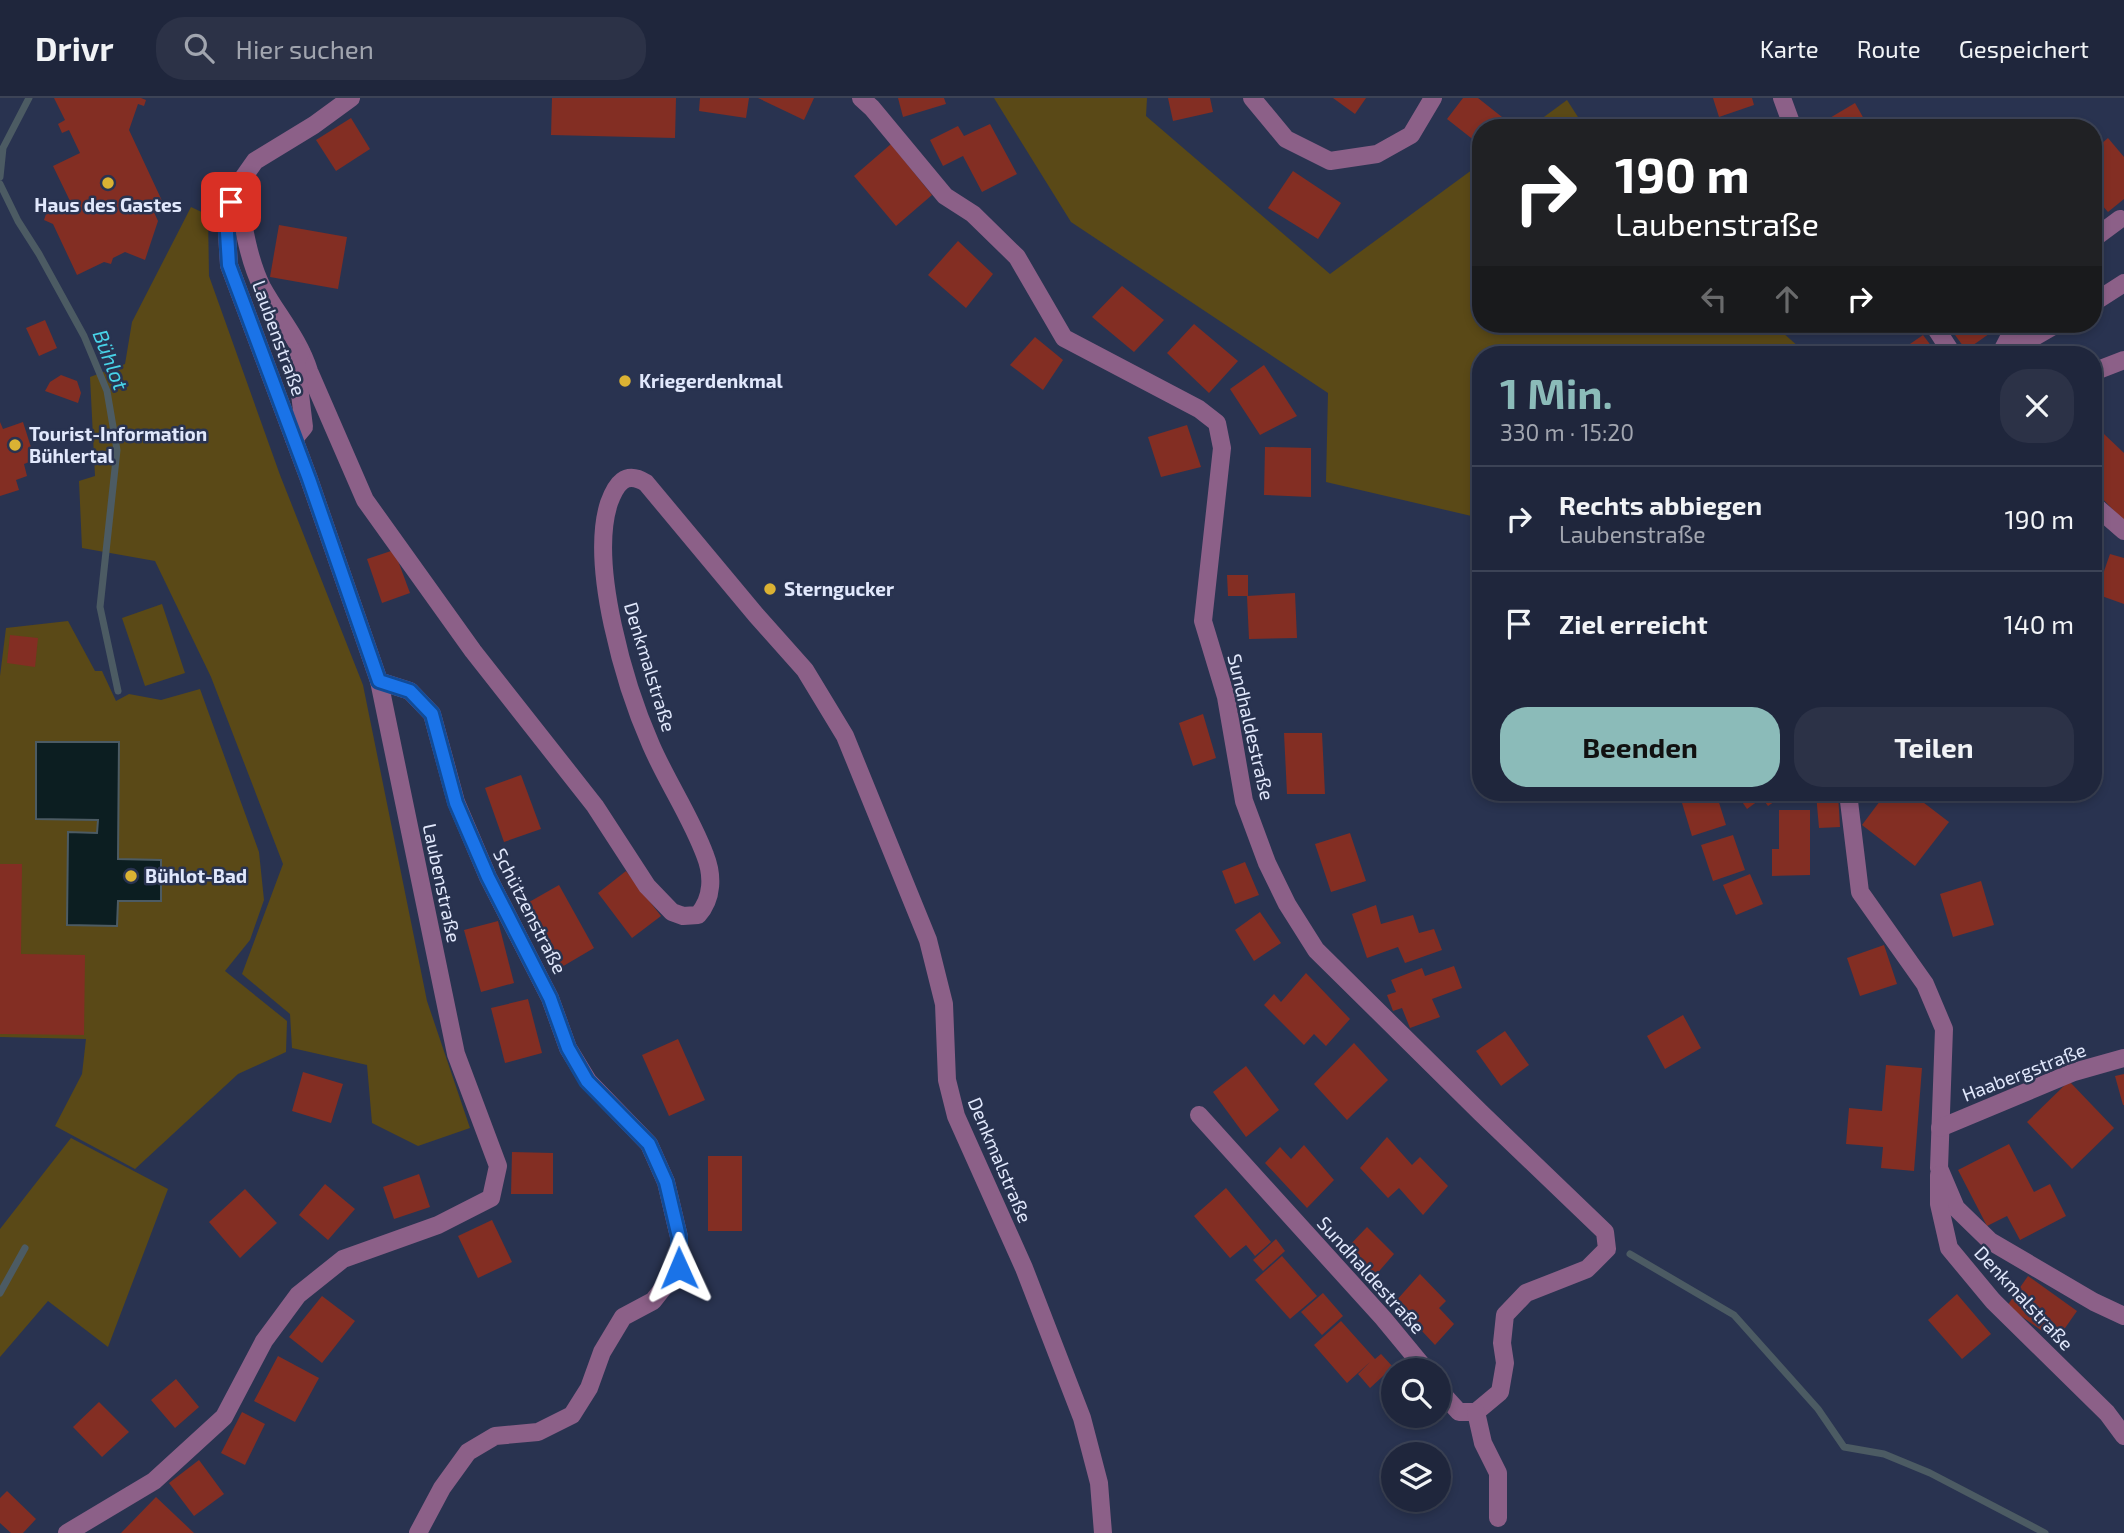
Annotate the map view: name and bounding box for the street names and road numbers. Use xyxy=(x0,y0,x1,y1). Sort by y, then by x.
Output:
street label: Laubenstraße xyxy=(248,277,311,399)
street label: Denkmalstraße xyxy=(620,599,681,734)
street label: Sundhaldestraße xyxy=(1223,651,1280,802)
street label: Laubenstraße xyxy=(419,821,466,945)
street label: Schützenstraße xyxy=(489,844,572,977)
street label: Haabergstraße xyxy=(1959,1037,2089,1106)
street label: Denkmalstraße xyxy=(964,1094,1037,1226)
street label: Sundhaldestraße xyxy=(1313,1211,1430,1338)
street label: Denkmalstraße xyxy=(1970,1241,2079,1355)

